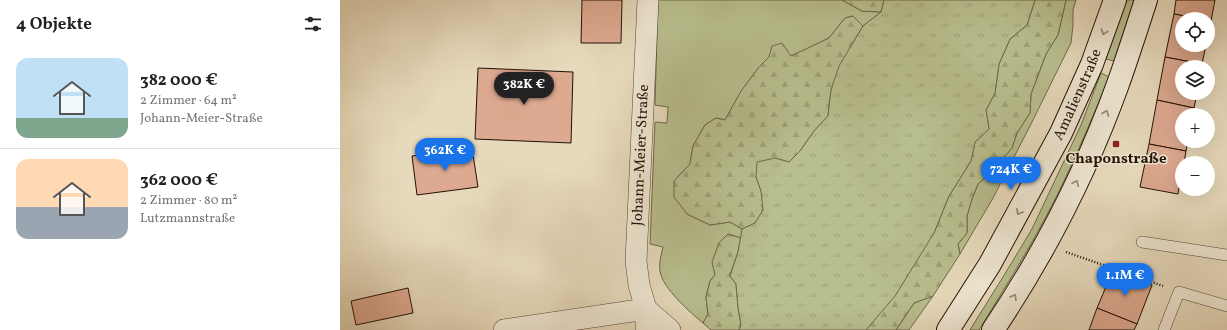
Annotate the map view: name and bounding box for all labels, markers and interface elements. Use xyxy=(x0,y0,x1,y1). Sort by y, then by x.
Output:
map controls xyxy=(1175,12,1215,196)
button: locate xyxy=(1175,12,1215,52)
text: 4 Objekte xyxy=(16,13,92,36)
icon: filters xyxy=(302,13,324,35)
one-way arrow xyxy=(1100,28,1108,35)
street label: Amalienstraße xyxy=(1048,46,1107,144)
button: layers xyxy=(1175,60,1215,100)
text: 382 000 € xyxy=(140,69,218,92)
pin: 382K € xyxy=(491,72,557,106)
icon: home xyxy=(48,74,96,122)
text: 382K € xyxy=(503,76,545,94)
street label: Johann-Meier-Straße xyxy=(627,84,655,227)
text: 2 Zimmer · 64 m² xyxy=(140,92,237,110)
button: + xyxy=(1175,108,1215,148)
text: Johann-Meier-Straße xyxy=(140,110,263,128)
one-way arrow xyxy=(1101,110,1109,118)
pin: 362K € xyxy=(412,138,478,172)
marker: Chaponstraße xyxy=(1111,139,1121,149)
text: 362K € xyxy=(424,142,466,160)
place label: Chaponstraße xyxy=(1065,149,1167,170)
button: − xyxy=(1175,156,1215,196)
pin: 724K € xyxy=(978,157,1044,191)
text: 724K € xyxy=(990,161,1032,179)
text: 362 000 € xyxy=(140,169,218,192)
icon: home xyxy=(48,175,96,223)
one-way arrow xyxy=(1071,179,1079,187)
text: 2 Zimmer · 80 m² xyxy=(140,192,237,210)
one-way arrow xyxy=(1017,208,1024,215)
text: Lutzmannstraße xyxy=(140,210,235,228)
pin: 1.1M € xyxy=(1092,263,1158,297)
text: 1.1M € xyxy=(1106,267,1144,285)
one-way arrow xyxy=(1009,294,1017,301)

